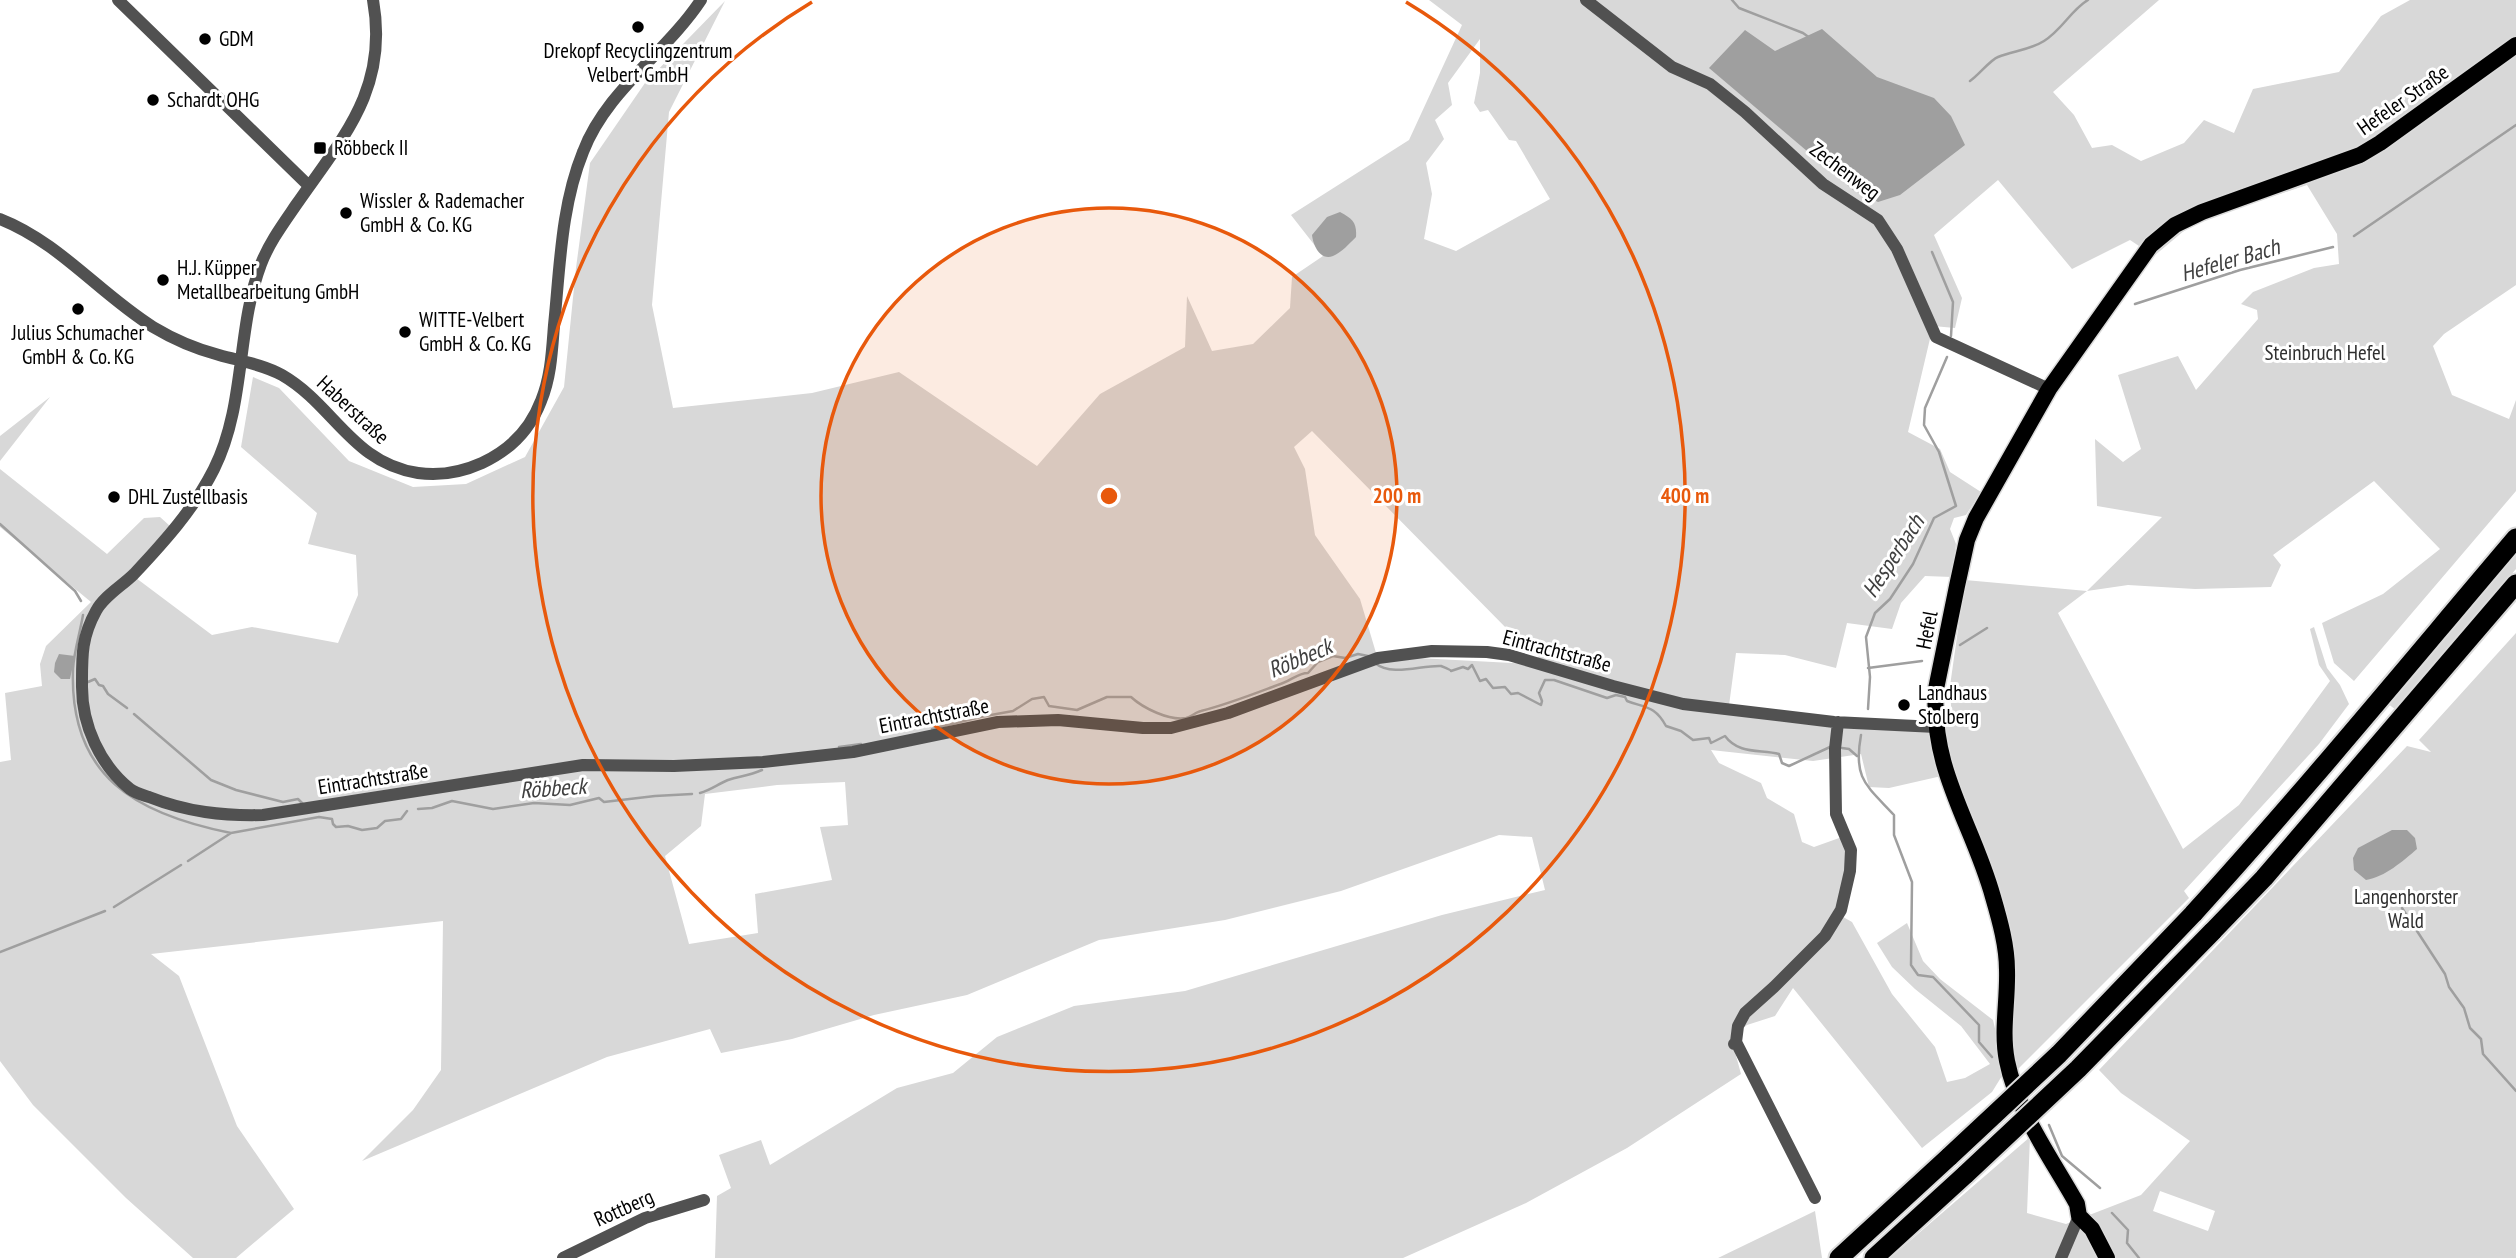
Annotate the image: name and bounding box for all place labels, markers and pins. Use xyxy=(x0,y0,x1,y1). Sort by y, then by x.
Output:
marker: Drekopf Recyclingzentrum Velbert GmbH xyxy=(630,19,646,35)
place label: GDM xyxy=(219,25,254,52)
marker: GDM xyxy=(197,31,213,47)
place label: Drekopf Recyclingzentrum Velbert GmbH xyxy=(544,37,732,88)
place label: Schardt OHG xyxy=(167,86,259,113)
marker: Schardt OHG xyxy=(145,92,161,108)
place label: Röbbeck II xyxy=(334,134,408,161)
marker: Röbbeck II xyxy=(312,140,328,156)
place label: Wissler & Rademacher GmbH & Co. KG xyxy=(360,187,525,238)
marker: Wissler & Rademacher GmbH & Co. KG xyxy=(338,205,354,221)
place label: H.J. Küpper Metallbearbeitung GmbH xyxy=(177,254,359,305)
marker: H.J. Küpper Metallbearbeitung GmbH xyxy=(155,272,171,288)
marker: Julius Schumacher GmbH & Co. KG xyxy=(70,301,86,317)
place label: WITTE-Velbert GmbH & Co. KG xyxy=(419,306,531,357)
place label: Julius Schumacher GmbH & Co. KG xyxy=(11,319,144,370)
marker: WITTE-Velbert GmbH & Co. KG xyxy=(397,324,413,340)
place label: DHL Zustellbasis xyxy=(128,483,248,510)
centre of rings xyxy=(1097,484,1121,508)
marker: DHL Zustellbasis xyxy=(106,489,122,505)
place label: Landhaus Stolberg xyxy=(1918,679,1987,730)
marker: Landhaus Stolberg xyxy=(1896,697,1912,713)

